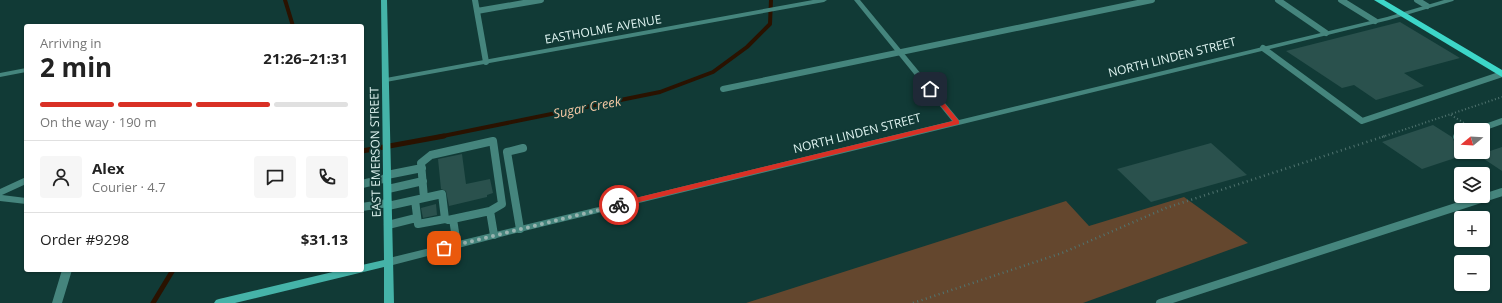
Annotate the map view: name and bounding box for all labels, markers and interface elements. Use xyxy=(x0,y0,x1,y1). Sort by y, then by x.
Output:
street label: EASTHOLME AVENUE xyxy=(543,10,663,48)
street label: NORTH LINDEN STREET xyxy=(1106,33,1238,81)
text: Arriving in xyxy=(40,34,102,52)
text: 21:26–21:31 xyxy=(263,48,348,68)
text: 2 min xyxy=(40,49,112,85)
pin xyxy=(913,72,947,106)
icon: home xyxy=(919,78,941,100)
street label: EAST EMERSON STREET xyxy=(365,86,385,217)
water label: Sugar Creek xyxy=(552,91,623,122)
street label: NORTH LINDEN STREET xyxy=(791,109,923,157)
text: On the way · 190 m xyxy=(40,113,156,131)
north arrow xyxy=(1454,123,1490,159)
map controls xyxy=(1454,123,1490,291)
button: person xyxy=(40,156,82,198)
button: chat xyxy=(254,156,296,198)
button: phone xyxy=(306,156,348,198)
text: Alex xyxy=(92,158,124,178)
button: layers xyxy=(1454,167,1490,203)
text: Courier · 4.7 xyxy=(92,178,166,196)
courier xyxy=(599,185,639,225)
icon: bike xyxy=(608,194,630,216)
button: + xyxy=(1454,211,1490,247)
text: Order #9298 xyxy=(40,229,129,249)
text: $31.13 xyxy=(301,229,348,249)
pin xyxy=(427,231,461,265)
icon: bag xyxy=(433,237,455,259)
button: − xyxy=(1454,255,1490,291)

